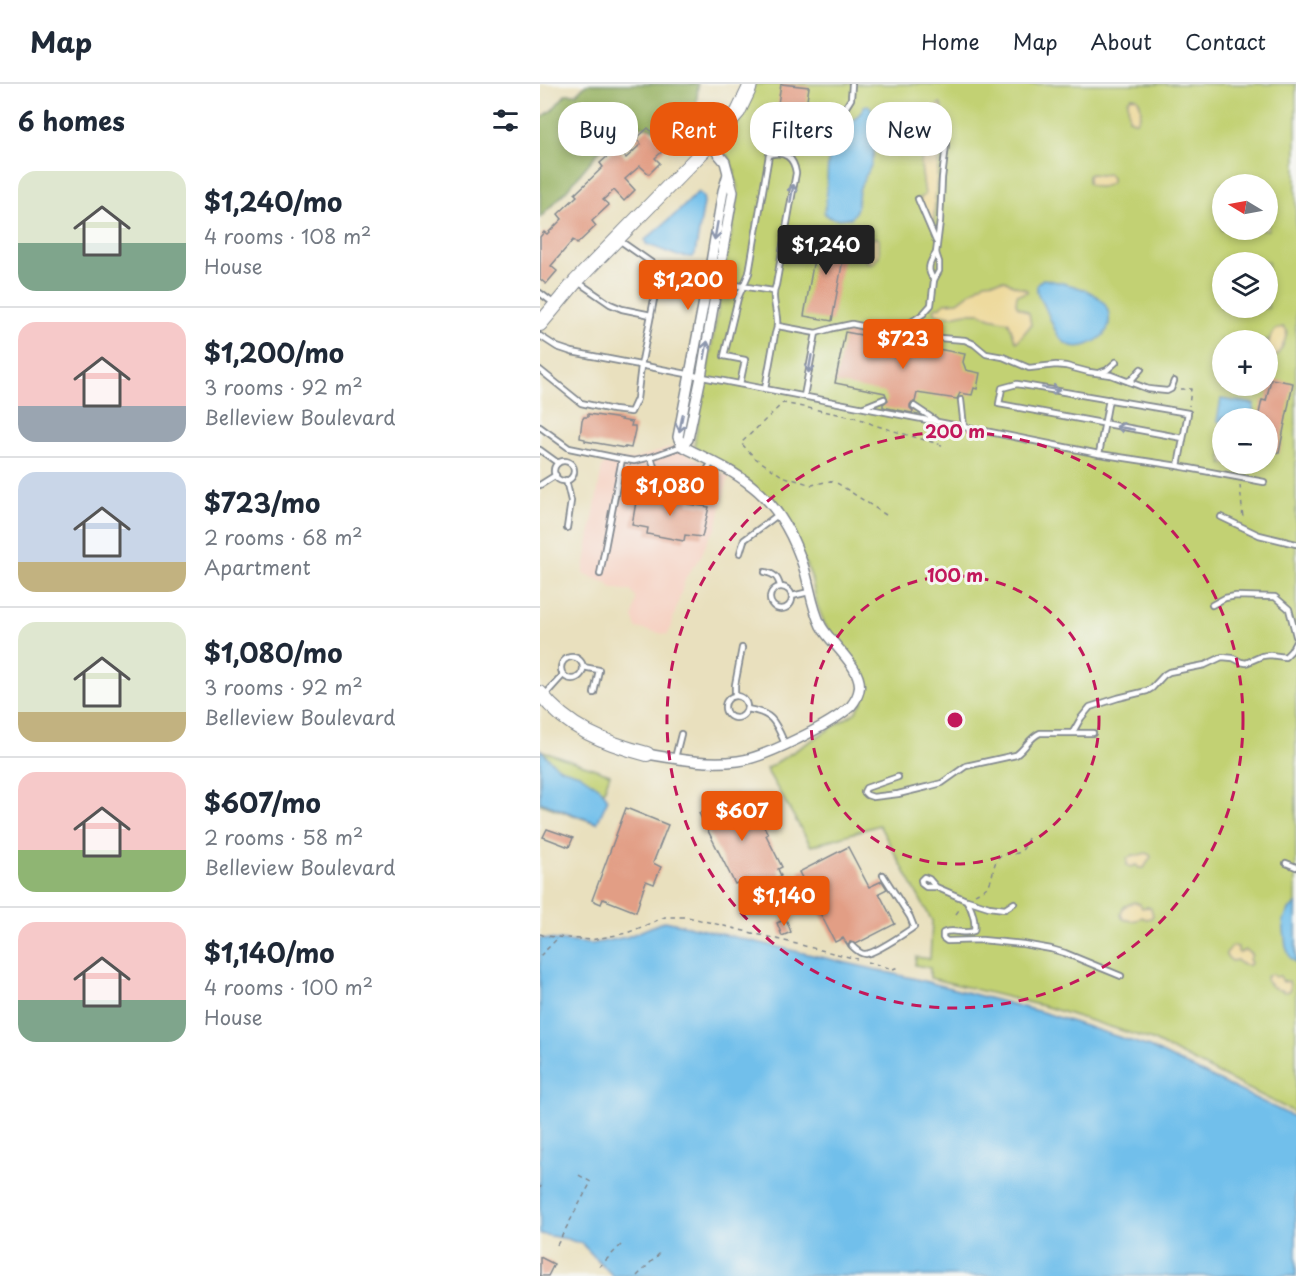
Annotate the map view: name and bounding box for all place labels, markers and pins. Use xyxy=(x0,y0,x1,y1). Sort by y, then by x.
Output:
pin: $1,240 xyxy=(777,225,875,276)
pin: $1,200 xyxy=(639,260,737,311)
pin: $723 xyxy=(867,319,939,370)
pin: $1,080 xyxy=(621,466,719,517)
centre of rings xyxy=(945,710,965,730)
pin: $607 xyxy=(706,791,778,842)
pin: $1,140 xyxy=(735,876,833,927)

